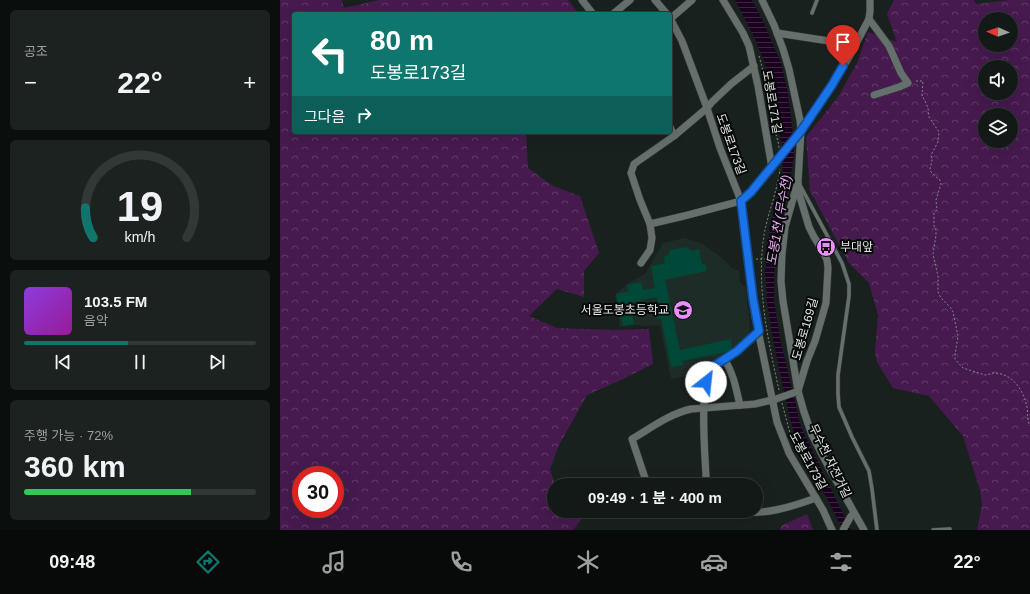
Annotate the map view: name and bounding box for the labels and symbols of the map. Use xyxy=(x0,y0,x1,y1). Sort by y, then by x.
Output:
north arrow xyxy=(978,12,1018,52)
pin xyxy=(826,25,860,66)
street label: 도봉로171길 xyxy=(760,69,784,135)
street label: 도봉로173길 xyxy=(713,111,749,177)
water label: 도봉1천 (무수천) xyxy=(764,174,794,266)
bus stop icon: 부대앞 xyxy=(815,236,837,258)
place label: 부대앞 xyxy=(840,240,873,254)
street label: 도봉로169길 xyxy=(789,296,821,362)
school or university icon: 서울도봉초등학교 xyxy=(672,299,694,321)
place label: 서울도봉초등학교 xyxy=(581,303,669,317)
position arrow xyxy=(685,361,727,403)
street label: 무수천 자전거길 xyxy=(806,422,854,500)
street label: 도봉로173길 xyxy=(786,430,830,492)
speed limit sign: 30 xyxy=(292,466,344,518)

